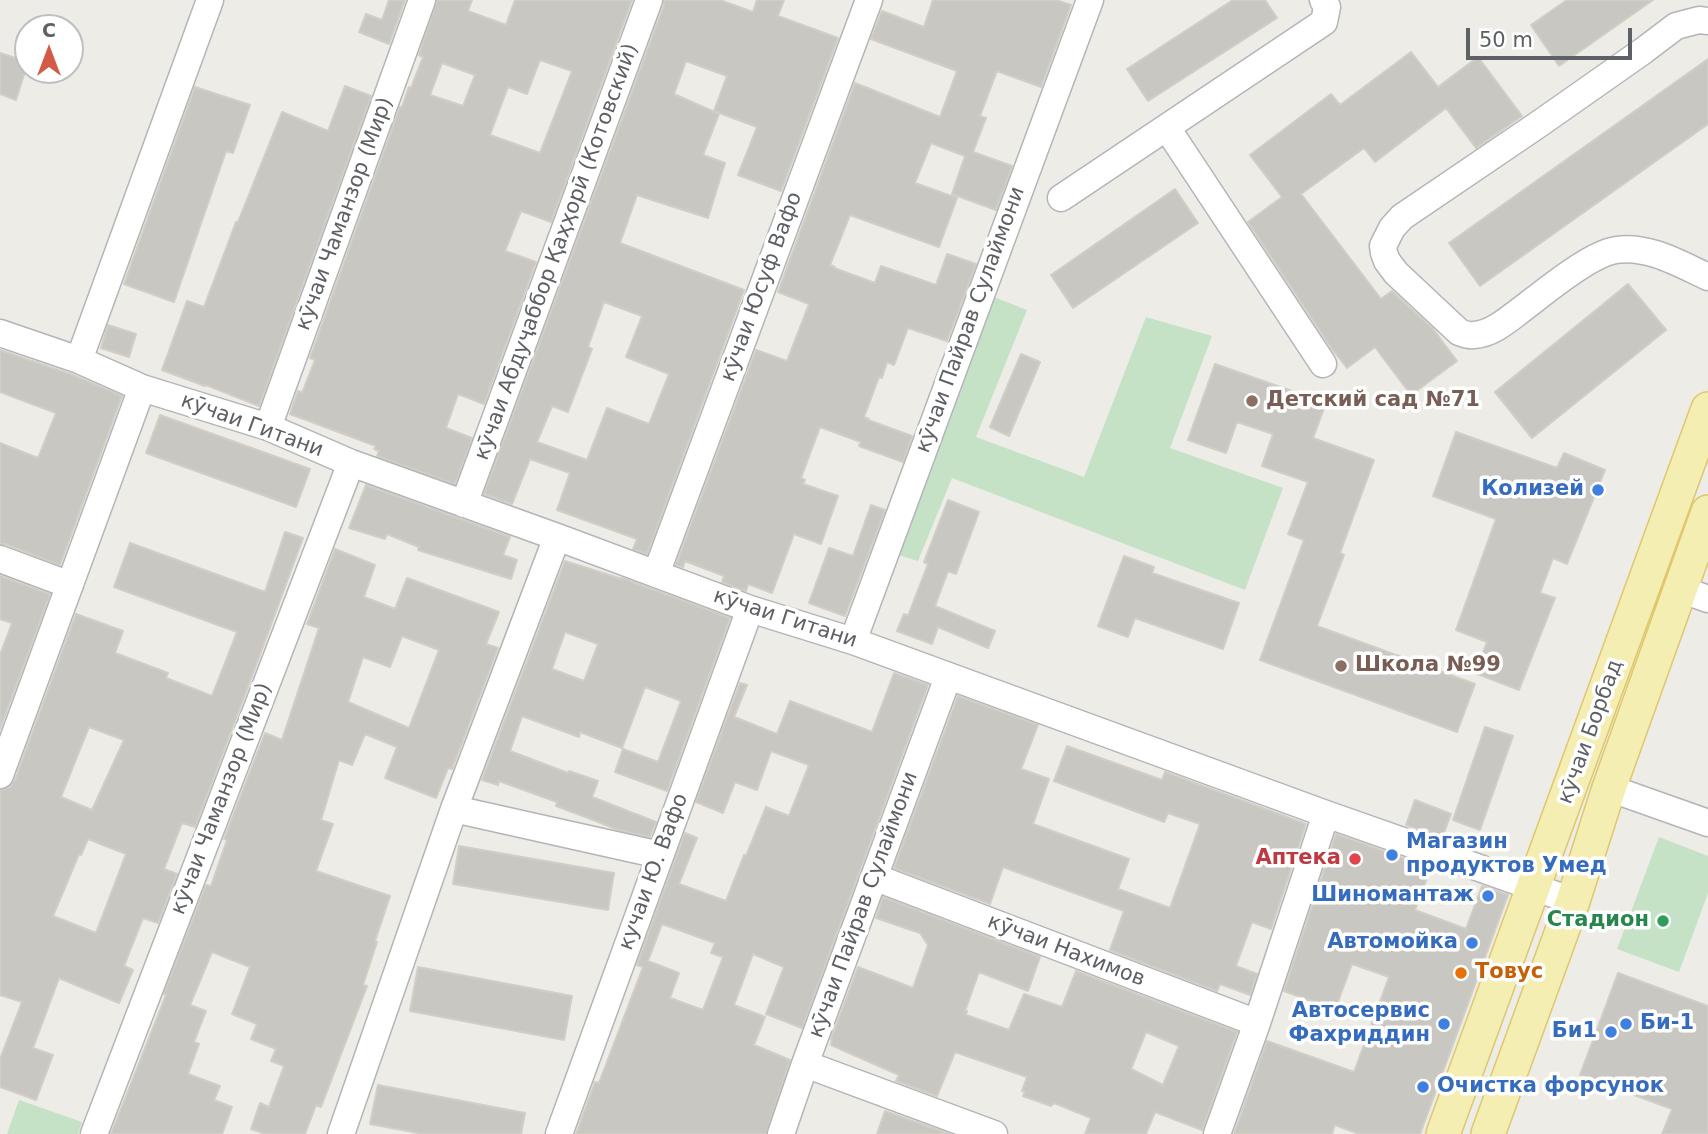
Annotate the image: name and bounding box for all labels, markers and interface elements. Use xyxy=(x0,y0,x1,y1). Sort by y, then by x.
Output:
north arrow xyxy=(14,14,84,84)
scale bar xyxy=(1470,14,1636,58)
text: С xyxy=(42,19,56,41)
text: 50 m xyxy=(1479,28,1533,52)
street label: кӯчаи Абдуҷаббор Қаҳҳорӣ (Котовский) xyxy=(470,40,644,464)
street label: кӯчаи Чаманзор (Мир) xyxy=(291,94,399,334)
street label: кӯчаи Пайрав Сулаймони xyxy=(911,183,1031,457)
street label: кӯчаи Юсуф Вафо xyxy=(716,189,808,385)
place label: Детский сад №71 xyxy=(1266,388,1480,414)
street label: кӯчаи Гитани xyxy=(177,389,327,463)
marker: Детский сад №71 xyxy=(1244,393,1260,409)
place label: Колизей xyxy=(1481,477,1584,503)
marker: Колизей xyxy=(1590,482,1606,498)
street label: кӯчаи Гитани xyxy=(710,584,860,654)
place label: Школа №99 xyxy=(1355,653,1501,679)
street label: кӯчаи Борбад xyxy=(1553,656,1629,808)
marker: Школа №99 xyxy=(1333,658,1349,674)
street label: кӯчаи Чаманзор (Мир) xyxy=(166,680,278,918)
street label: кӯчаи Пайрав Сулаймони xyxy=(804,768,924,1042)
street label: кучаи Ю. Вафо xyxy=(614,790,694,954)
place label: Магазин продуктов Умед xyxy=(1406,830,1607,880)
place label: Аптека xyxy=(1255,846,1341,872)
marker: Магазин продуктов Умед xyxy=(1384,847,1400,863)
marker: Аптека xyxy=(1347,851,1363,867)
place label: Шиномантаж xyxy=(1311,883,1474,909)
marker: Шиномантаж xyxy=(1480,888,1496,904)
place label: Стадион xyxy=(1547,908,1649,934)
street label: кӯчаи Нахимов xyxy=(984,909,1148,993)
marker: Стадион xyxy=(1655,913,1671,929)
place label: Автомойка xyxy=(1327,930,1458,956)
marker: Автомойка xyxy=(1464,935,1480,951)
place label: Товус xyxy=(1475,960,1543,986)
marker: Товус xyxy=(1453,965,1469,981)
place label: Автосервис Фахриддин xyxy=(1289,999,1430,1049)
place label: Би-1 xyxy=(1640,1011,1694,1037)
marker: Автосервис Фахриддин xyxy=(1436,1016,1452,1032)
marker: Би-1 xyxy=(1618,1016,1634,1032)
place label: Би1 xyxy=(1552,1019,1597,1045)
marker: Би1 xyxy=(1603,1024,1619,1040)
place label: Очистка форсунок xyxy=(1437,1074,1664,1100)
marker: Очистка форсунок xyxy=(1415,1079,1431,1095)

